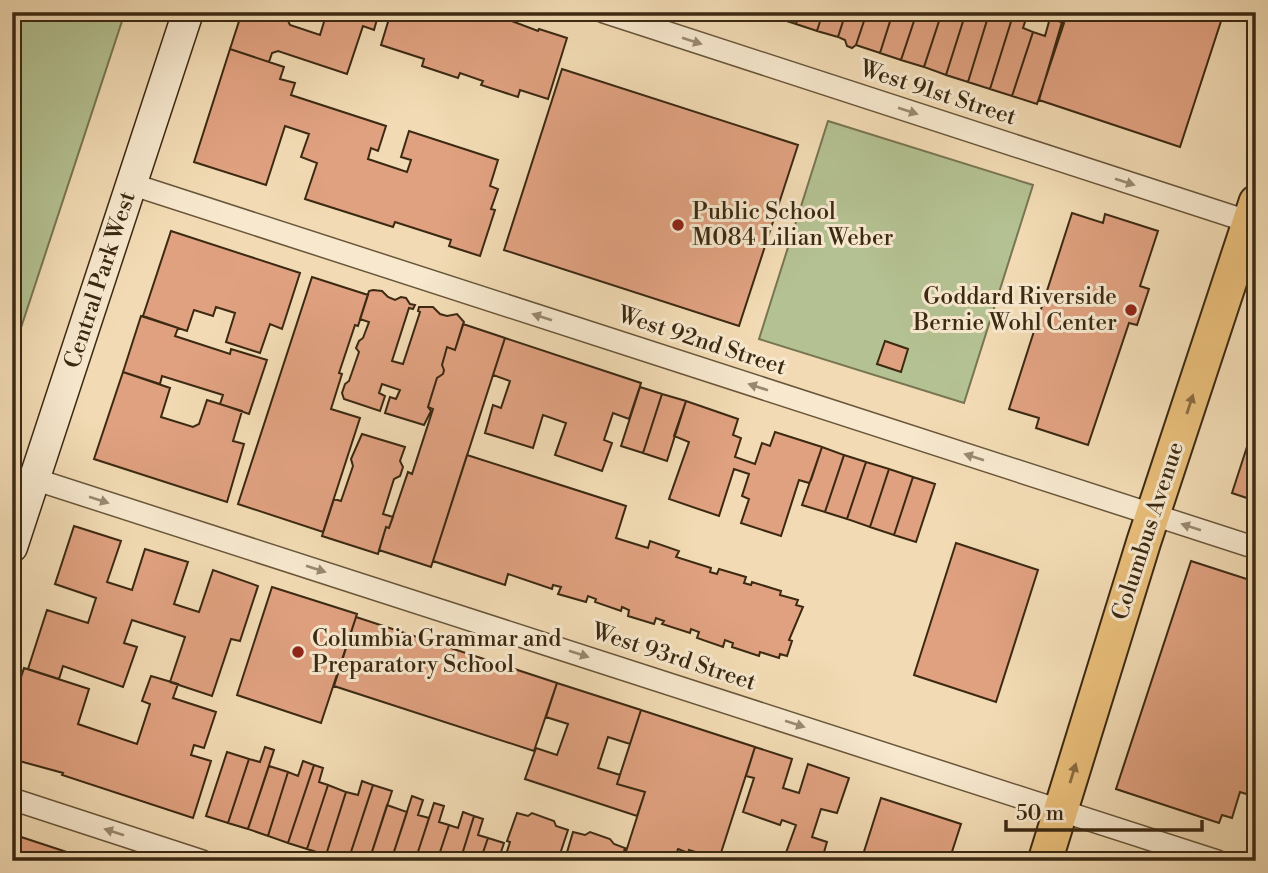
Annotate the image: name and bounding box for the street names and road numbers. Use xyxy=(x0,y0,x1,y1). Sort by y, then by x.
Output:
street label: West 91st Street xyxy=(855,54,1020,131)
street label: Central Park West xyxy=(58,188,142,372)
street label: West 92nd Street xyxy=(613,300,790,381)
street label: Columbus Avenue xyxy=(1106,438,1190,624)
street label: West 93rd Street xyxy=(587,617,760,697)

